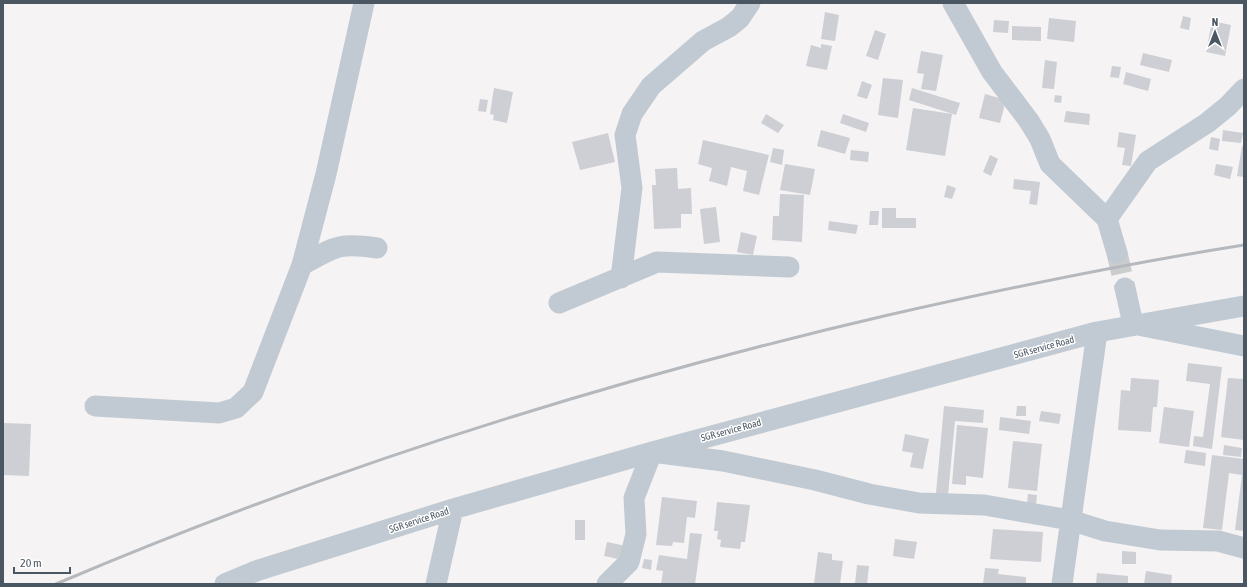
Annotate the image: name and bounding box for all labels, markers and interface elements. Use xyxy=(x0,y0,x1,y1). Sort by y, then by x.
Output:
north arrow xyxy=(1195,12,1235,52)
text: N xyxy=(1212,16,1218,28)
street label: SGR service Road xyxy=(1013,334,1076,360)
street label: SGR service Road xyxy=(700,417,763,443)
street label: SGR service Road xyxy=(388,505,450,535)
scale bar xyxy=(14,549,70,575)
text: 20 m xyxy=(20,556,42,570)

